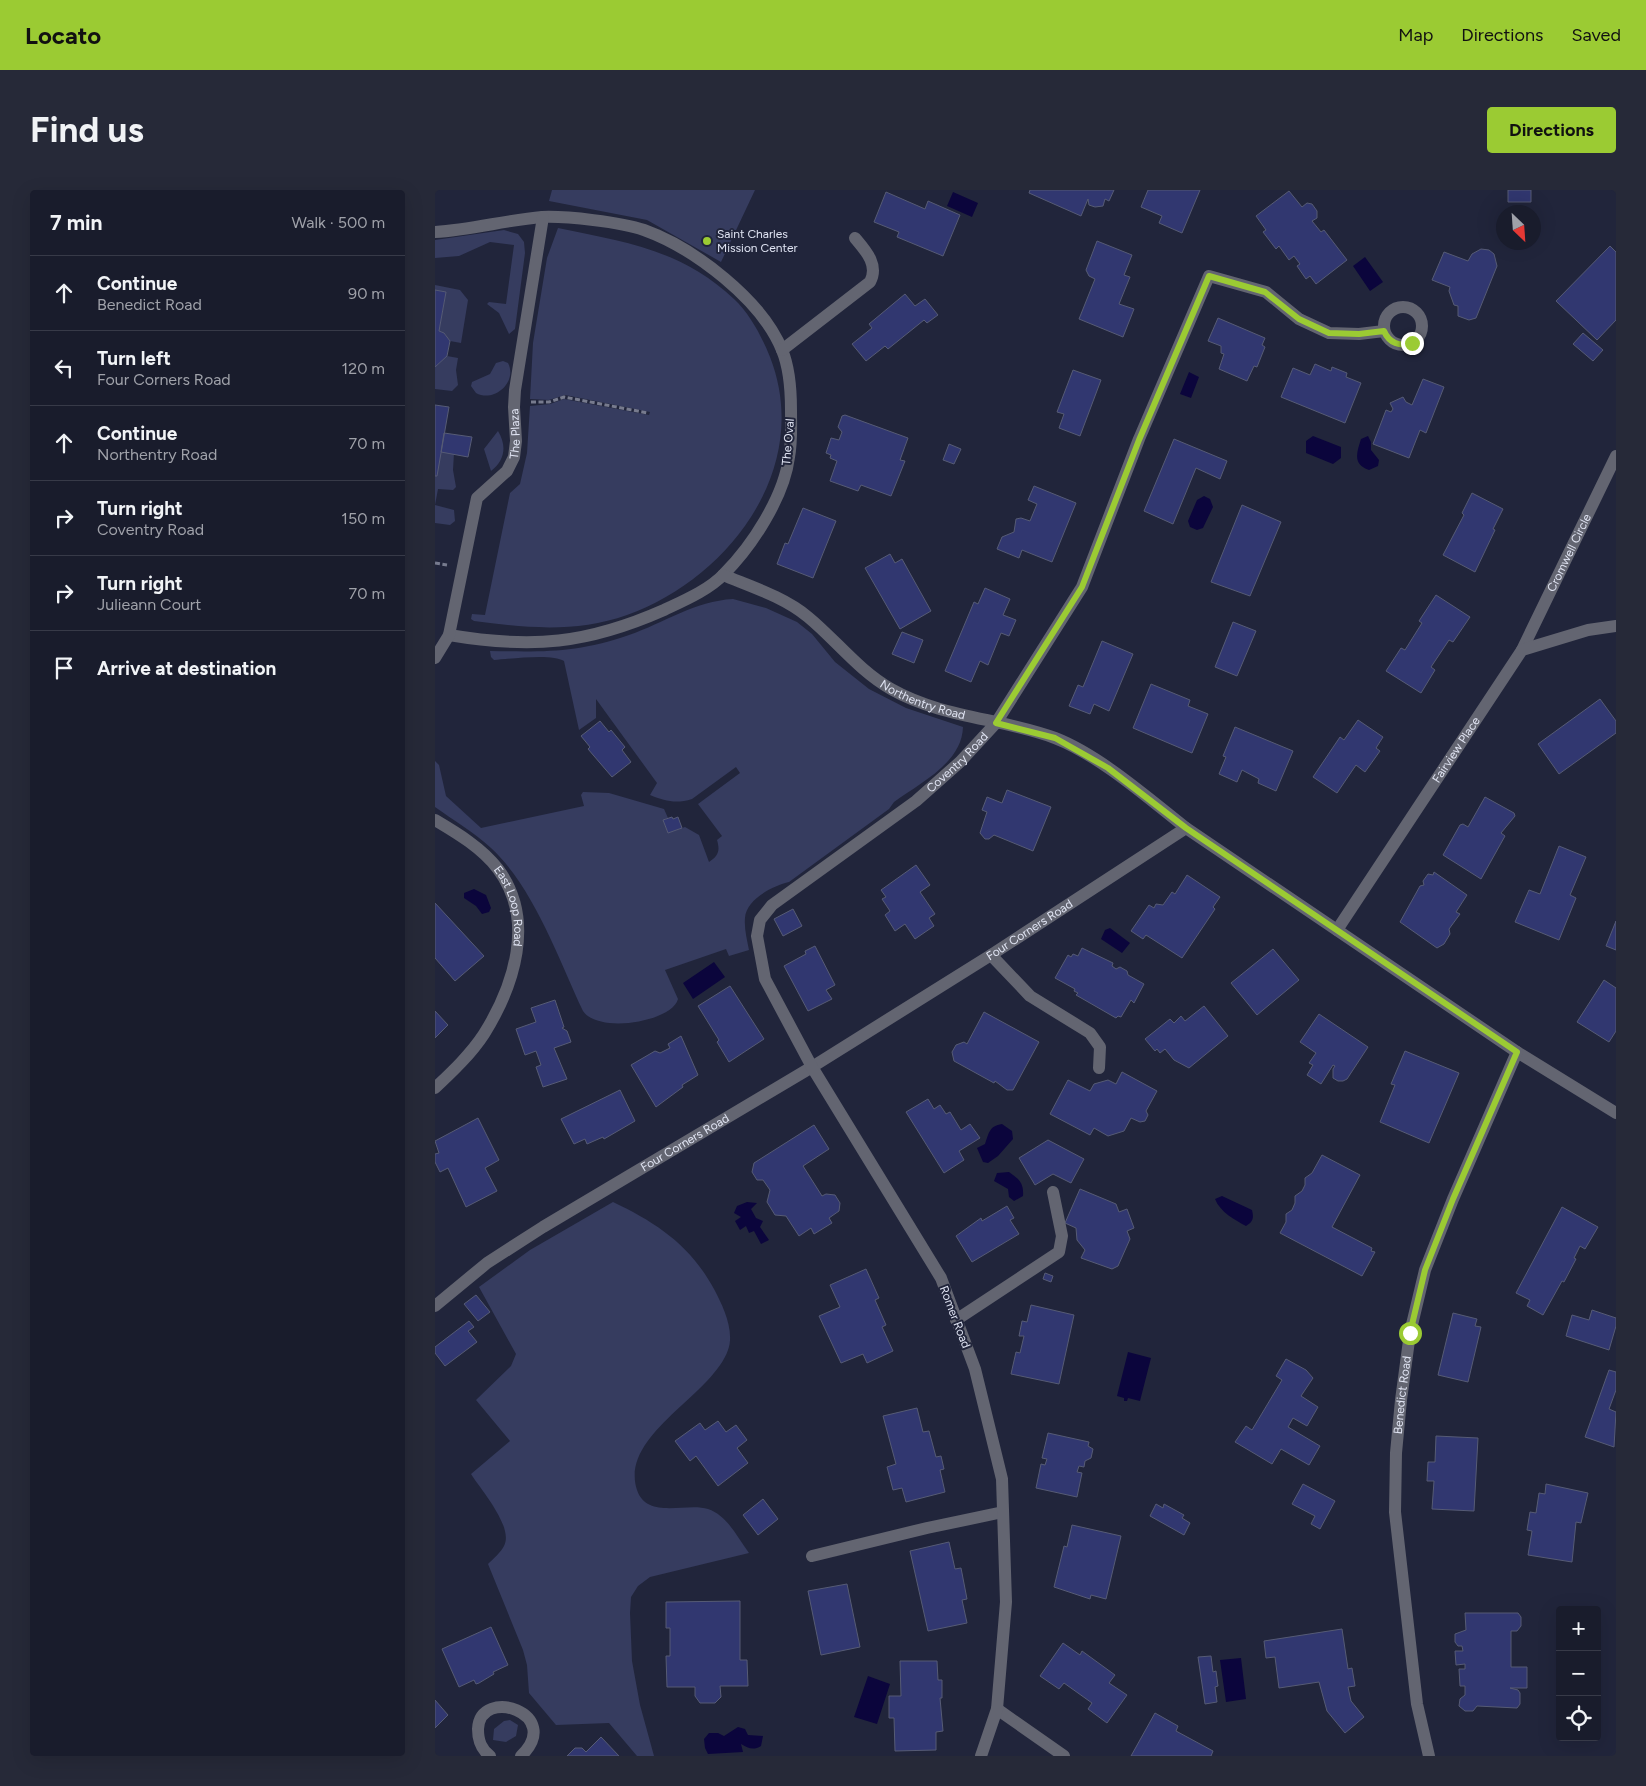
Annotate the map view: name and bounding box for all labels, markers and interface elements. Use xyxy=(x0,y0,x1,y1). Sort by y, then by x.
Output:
text: Locato xyxy=(25,21,101,50)
text: Map xyxy=(1398,24,1433,46)
text: Directions xyxy=(1461,24,1543,46)
text: Saved xyxy=(1571,24,1621,46)
button: Directions xyxy=(1487,107,1616,153)
text: Find us xyxy=(30,109,144,151)
north arrow xyxy=(1496,205,1541,250)
text: 7 min xyxy=(50,210,102,235)
text: Walk · 500 m xyxy=(292,213,385,232)
place label: Saint Charles Mission Center xyxy=(717,227,798,255)
marker: Saint Charles Mission Center xyxy=(701,235,713,247)
text: Continue xyxy=(97,272,177,295)
icon: ahead xyxy=(50,279,78,307)
text: 90 m xyxy=(348,284,385,303)
text: Benedict Road xyxy=(97,295,202,314)
route end xyxy=(1401,332,1424,355)
text: Turn left xyxy=(97,347,171,370)
icon: left xyxy=(50,354,78,382)
text: 120 m xyxy=(342,359,385,378)
text: Four Corners Road xyxy=(97,370,231,389)
street label: The Plaza xyxy=(507,408,523,460)
street label: The Oval xyxy=(779,418,797,466)
text: Continue xyxy=(97,422,177,445)
icon: ahead xyxy=(50,429,78,457)
text: 70 m xyxy=(349,434,385,453)
text: Northentry Road xyxy=(97,445,217,464)
text: Turn right xyxy=(97,497,183,520)
icon: right xyxy=(50,504,78,532)
text: 150 m xyxy=(341,509,385,528)
street label: Cromwell Circle xyxy=(1544,511,1594,594)
text: Coventry Road xyxy=(97,520,204,539)
text: Turn right xyxy=(97,572,183,595)
icon: right xyxy=(50,579,78,607)
text: 70 m xyxy=(349,584,385,603)
text: Julieann Court xyxy=(97,595,201,614)
icon: arrive xyxy=(50,654,78,682)
text: Arrive at destination xyxy=(97,657,276,680)
street label: Northentry Road xyxy=(877,677,967,722)
street label: Fairview Place xyxy=(1429,714,1483,785)
street label: Coventry Road xyxy=(924,729,991,795)
street label: East Loop Road xyxy=(491,863,525,947)
street label: Four Corners Road xyxy=(984,897,1075,963)
street label: Four Corners Road xyxy=(638,1111,731,1174)
street label: Romer Road xyxy=(937,1284,973,1350)
route start xyxy=(1399,1322,1422,1345)
street label: Benedict Road xyxy=(1391,1355,1414,1435)
map controls xyxy=(1556,1606,1601,1741)
button: + xyxy=(1556,1606,1601,1651)
button: − xyxy=(1556,1651,1601,1696)
button: locate xyxy=(1556,1696,1601,1741)

